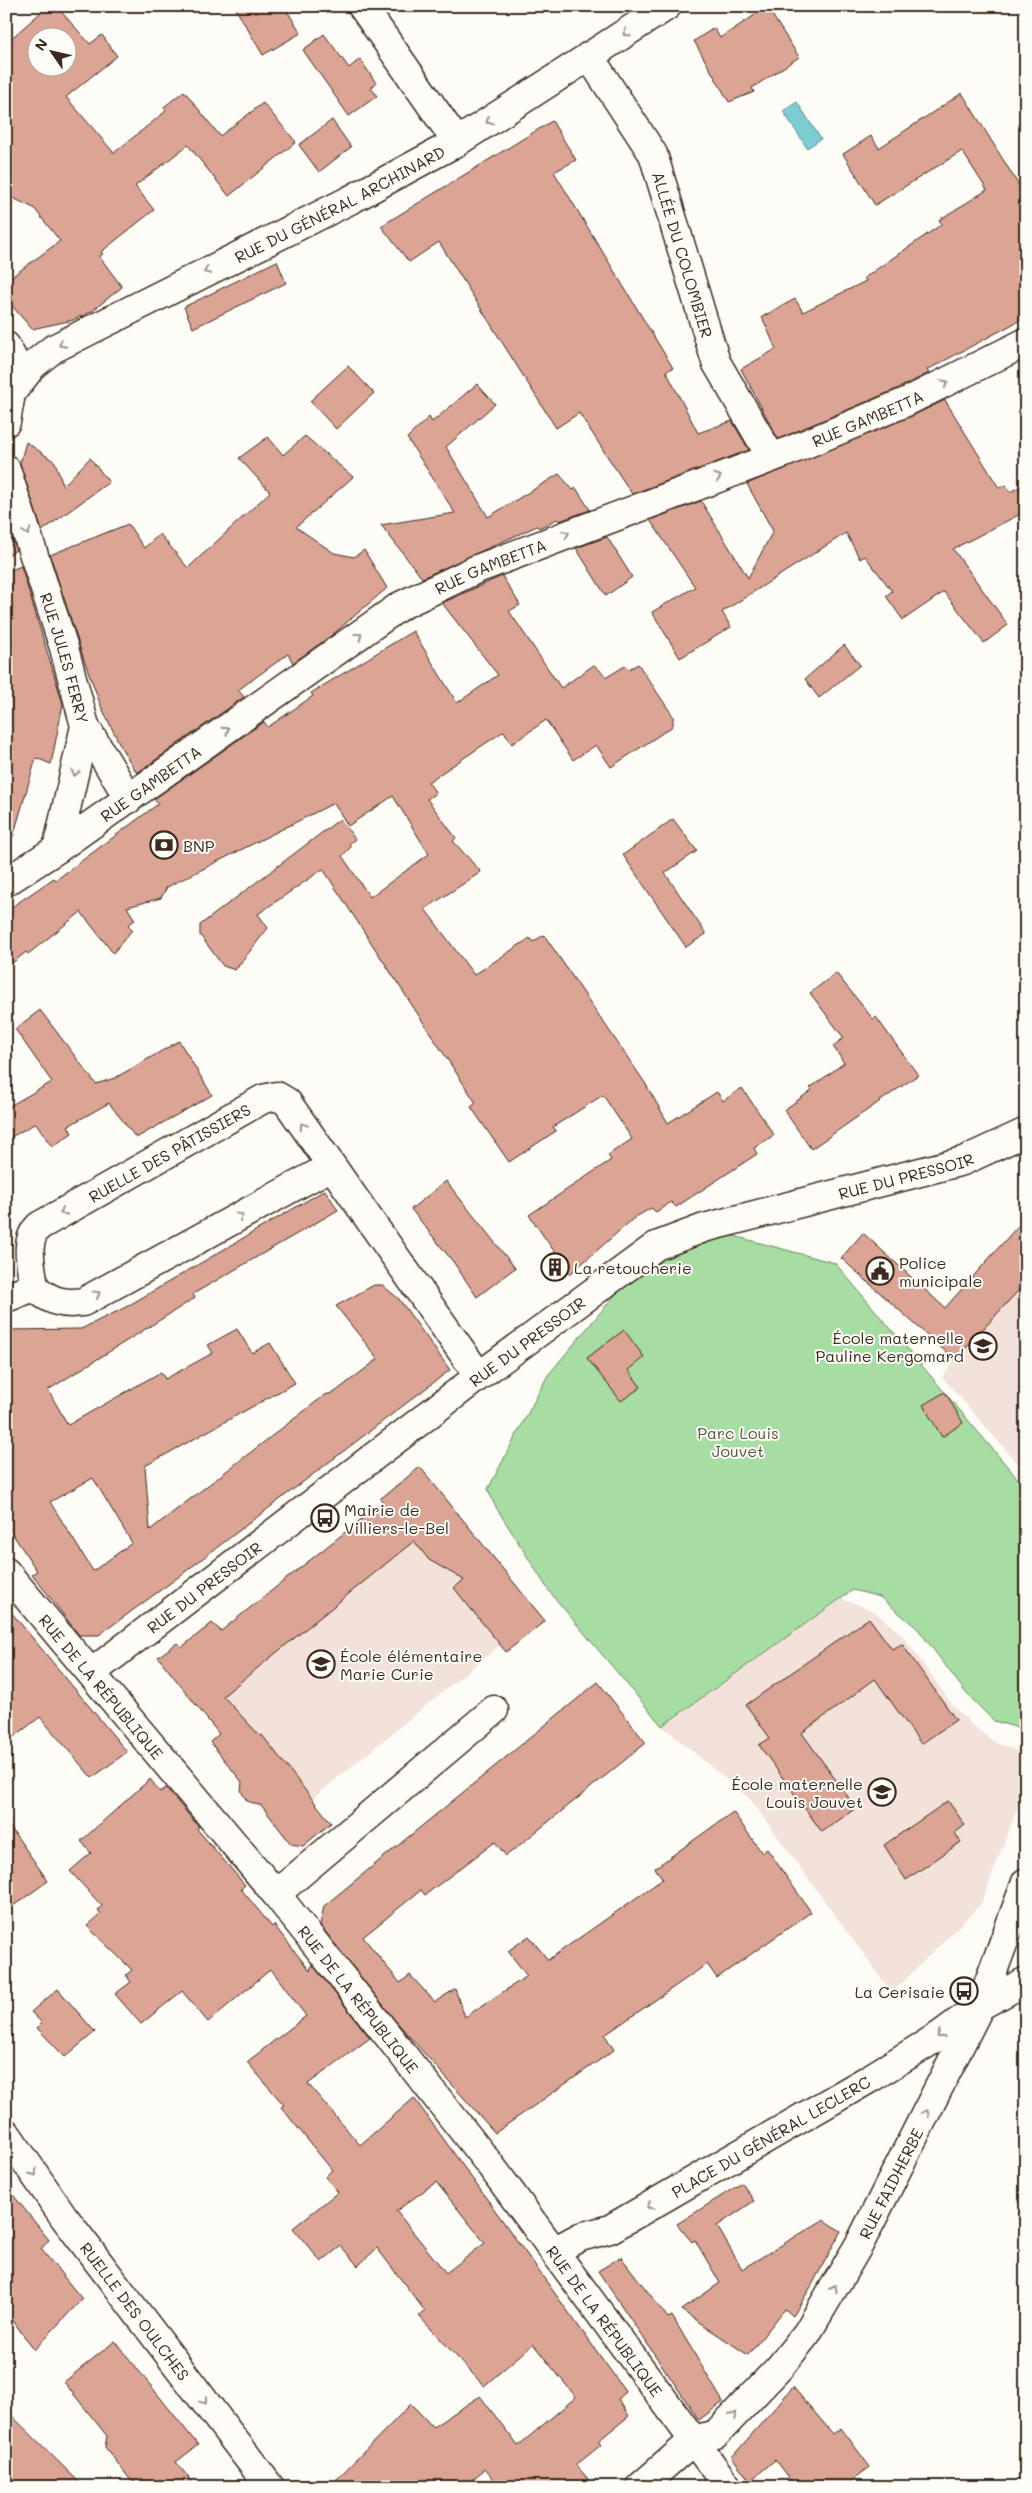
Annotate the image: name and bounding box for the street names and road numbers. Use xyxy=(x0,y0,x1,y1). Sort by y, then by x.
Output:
street label: RUE DU GÉNÉRAL ARCHINARD xyxy=(231,140,448,267)
street label: ALLÉE DU COLOMBIER xyxy=(648,169,718,340)
street label: RUE GAMBETTA xyxy=(808,385,926,451)
street label: RUE GAMBETTA xyxy=(431,533,549,598)
street label: RUE JULES FERRY xyxy=(36,590,94,726)
street label: RUE GAMBETTA xyxy=(96,740,205,826)
street label: RUELLE DES PÂTISSIERS xyxy=(84,1098,254,1207)
street label: RUE DU PRESSOIR xyxy=(836,1147,977,1203)
street label: RUE DU PRESSOIR xyxy=(464,1291,589,1391)
street label: RUE DU PRESSOIR xyxy=(142,1536,265,1637)
street label: RUE DE LA RÉPUBLIQUE xyxy=(35,1609,169,1763)
street label: RUE DE LA RÉPUBLIQUE xyxy=(294,1921,424,2077)
street label: PLACE DU GÉNÉRAL LECLERC xyxy=(667,2070,874,2202)
street label: RUE FAIDHERBE xyxy=(854,2124,927,2242)
street label: RUELLE DES OULCHES xyxy=(76,2237,195,2384)
street label: RUE DE LA RÉPUBLIQUE xyxy=(542,2241,668,2400)

